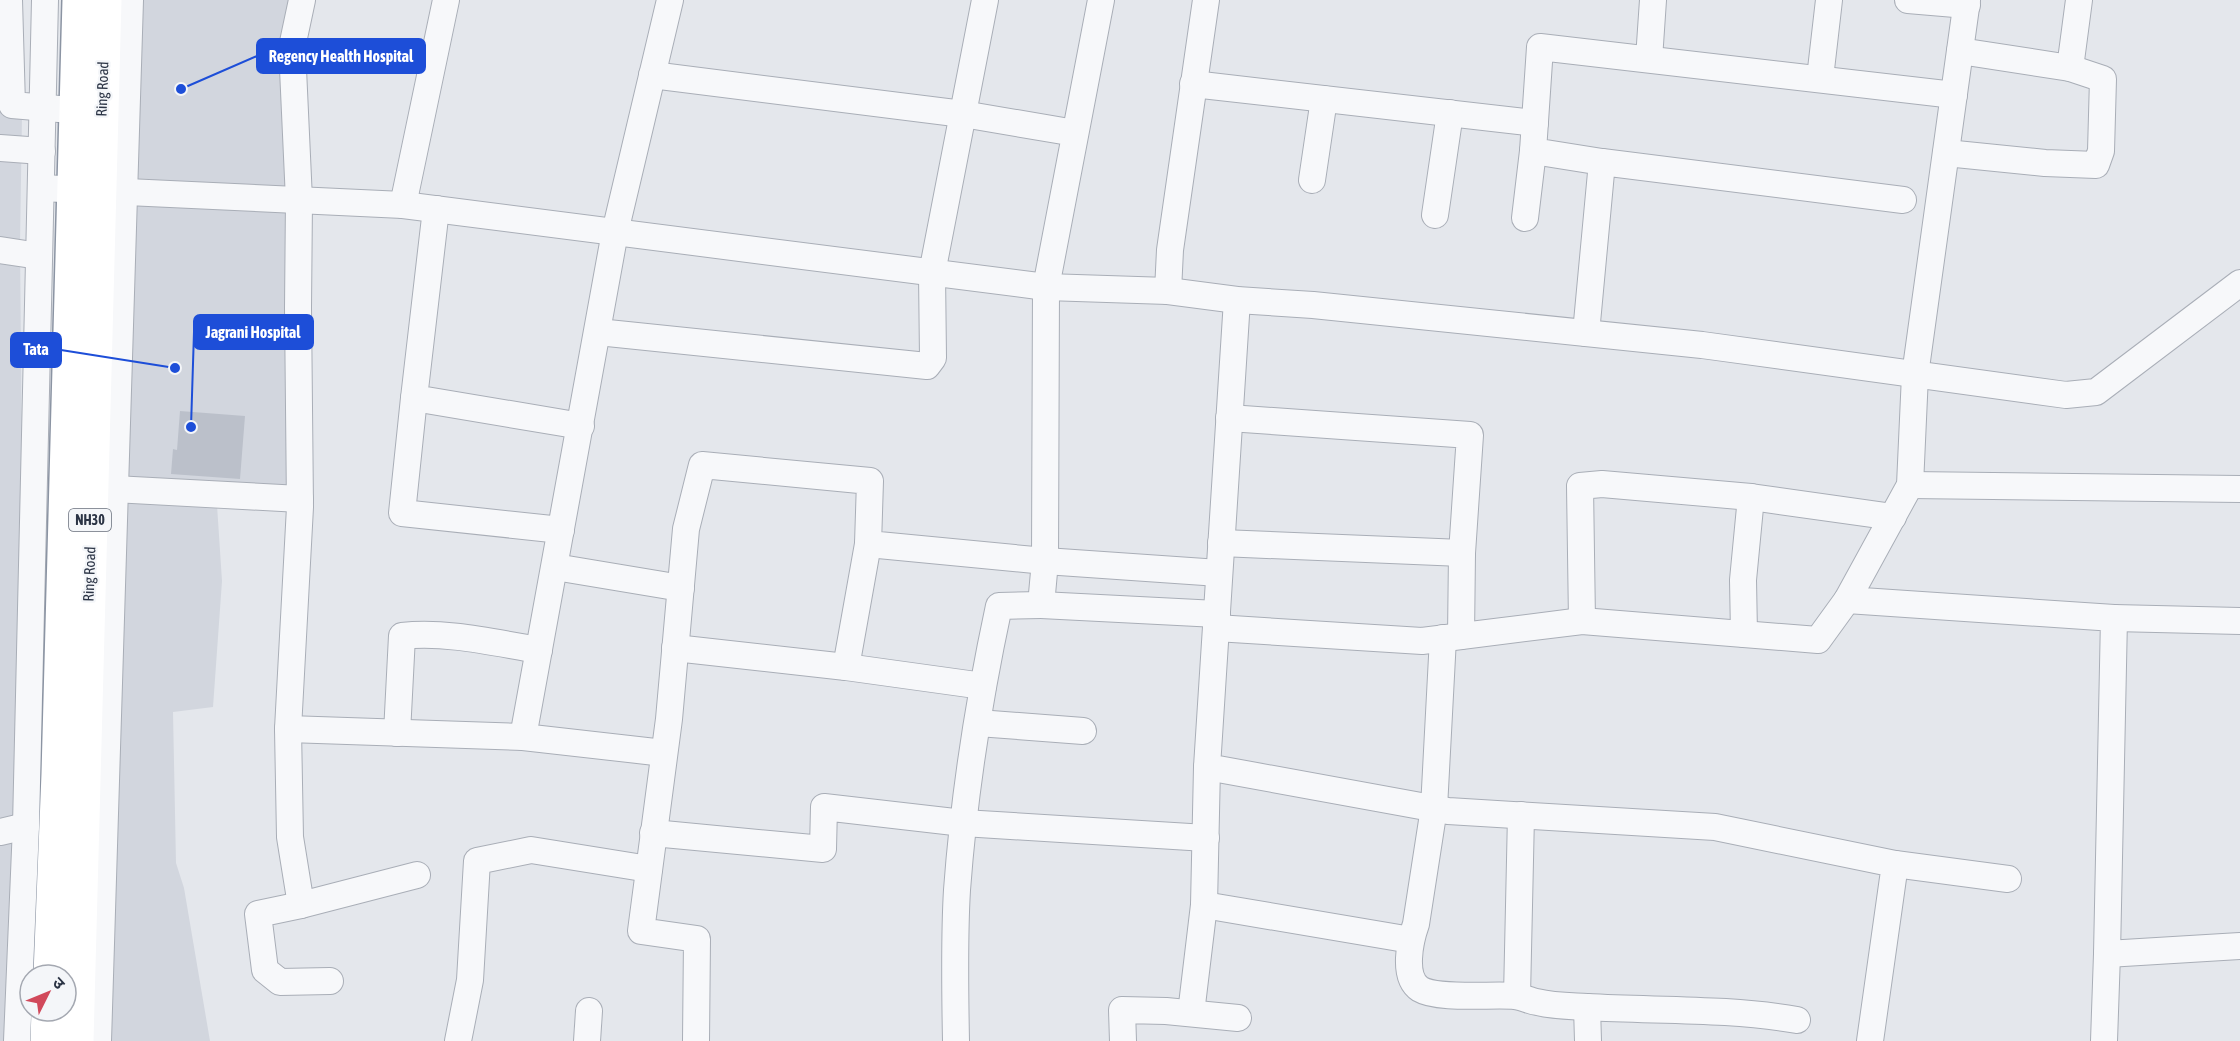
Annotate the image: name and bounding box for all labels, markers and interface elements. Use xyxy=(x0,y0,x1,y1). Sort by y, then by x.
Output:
callout: Regency Health Hospital xyxy=(257,39,425,73)
text: Regency Health Hospital xyxy=(269,47,414,65)
street label: Ring Road xyxy=(93,61,111,117)
callout: Jagrani Hospital xyxy=(194,315,313,349)
text: Jagrani Hospital xyxy=(205,323,301,341)
callout: Tata xyxy=(11,333,61,367)
text: Tata xyxy=(23,340,49,358)
road number: NH30 xyxy=(69,509,111,531)
street label: Ring Road xyxy=(80,546,98,602)
north arrow xyxy=(18,963,78,1023)
text: उ xyxy=(49,973,69,993)

